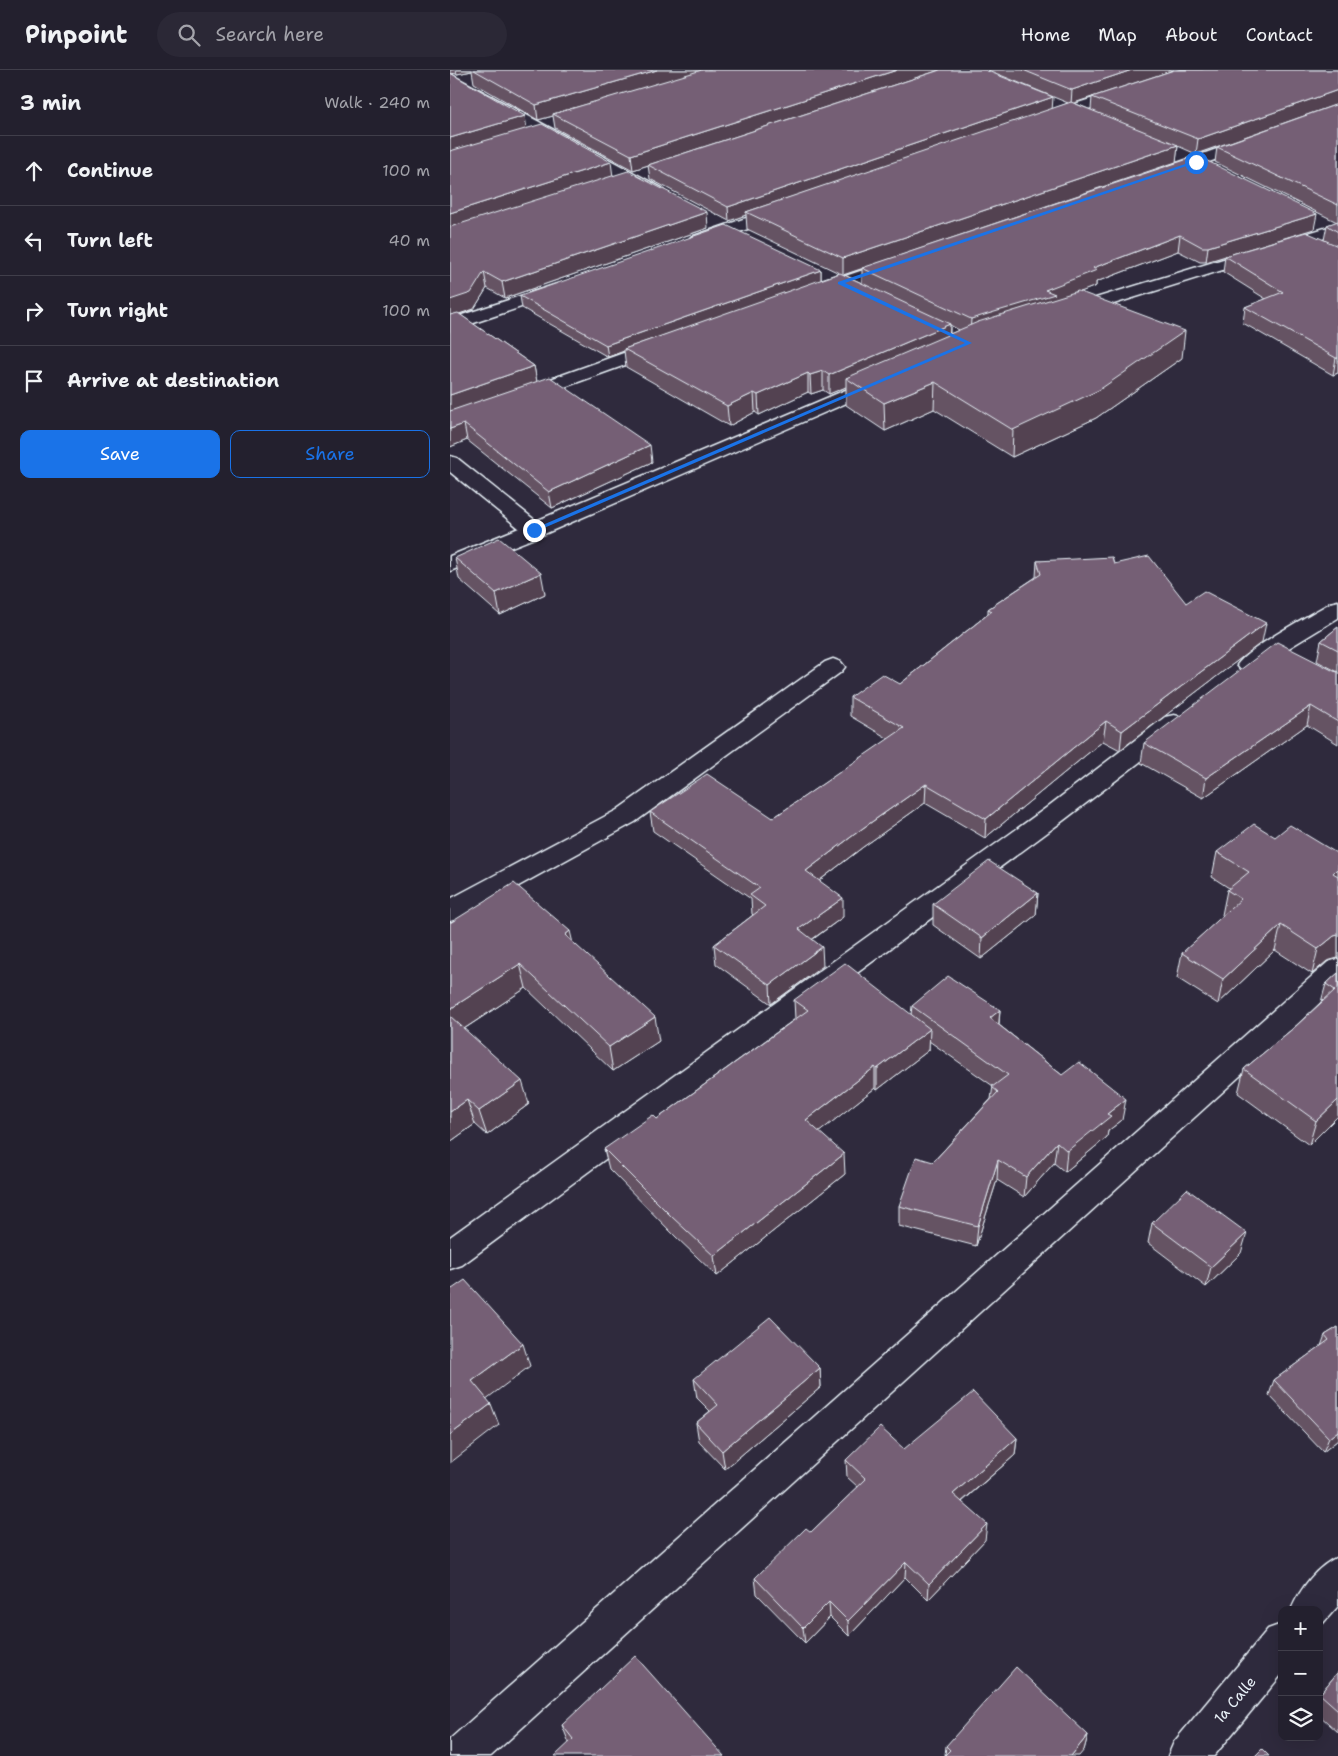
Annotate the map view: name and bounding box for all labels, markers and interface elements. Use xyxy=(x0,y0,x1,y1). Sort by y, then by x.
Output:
search box xyxy=(157,12,507,57)
text: Pinpoint xyxy=(25,19,127,51)
icon: search xyxy=(175,21,203,49)
text: Search here xyxy=(215,22,324,47)
text: Home xyxy=(1021,23,1070,47)
text: Map xyxy=(1098,23,1137,47)
text: About xyxy=(1165,23,1218,47)
text: Contact xyxy=(1246,23,1313,47)
text: 3 min xyxy=(20,89,81,117)
text: Walk · 240 m xyxy=(324,92,430,113)
route start xyxy=(1185,151,1208,174)
icon: ahead xyxy=(20,157,48,185)
text: Continue xyxy=(67,158,153,183)
text: 100 m xyxy=(382,160,430,181)
icon: left xyxy=(20,227,48,255)
text: Turn left xyxy=(67,228,153,253)
text: 40 m xyxy=(388,230,430,251)
icon: right xyxy=(20,297,48,325)
text: Turn right xyxy=(67,298,168,323)
text: 100 m xyxy=(382,300,430,321)
icon: arrive xyxy=(20,367,48,395)
text: Arrive at destination xyxy=(67,368,279,393)
button: Save xyxy=(20,430,220,478)
button: Share xyxy=(230,430,430,478)
route end xyxy=(523,519,546,542)
map controls xyxy=(1278,1606,1323,1741)
button: + xyxy=(1278,1606,1323,1651)
button: − xyxy=(1278,1651,1323,1696)
street label: 1a Calle xyxy=(1209,1672,1261,1728)
button: layers xyxy=(1278,1696,1323,1741)

